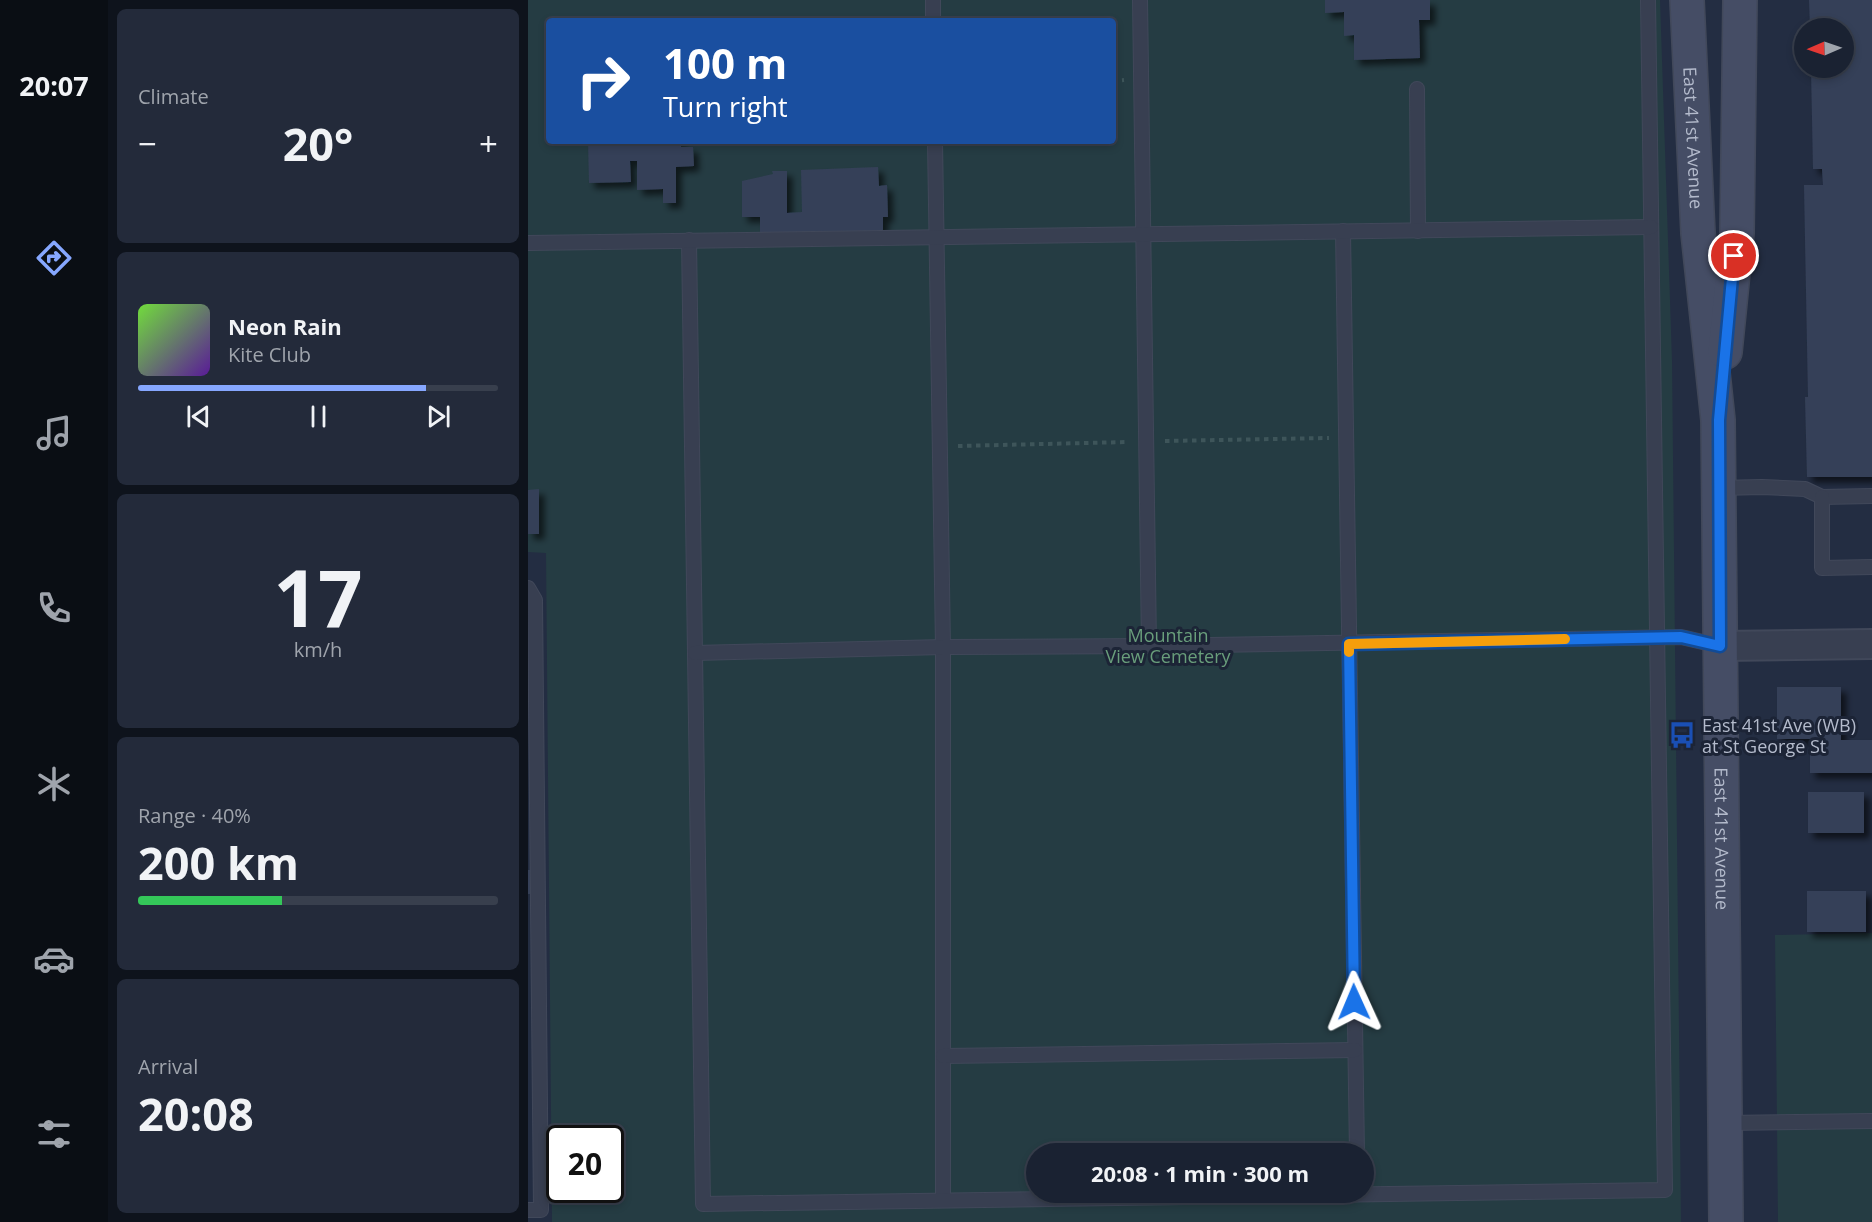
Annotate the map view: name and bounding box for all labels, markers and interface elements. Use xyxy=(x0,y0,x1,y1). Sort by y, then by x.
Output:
north arrow xyxy=(1794,18,1854,78)
map controls xyxy=(1794,18,1854,78)
text: 100 m xyxy=(663,34,787,91)
icon: right xyxy=(564,42,642,120)
street label: East 41st Avenue xyxy=(1678,66,1709,210)
text: 20:07 xyxy=(19,67,89,104)
text: Climate xyxy=(138,83,209,110)
text: Turn right xyxy=(663,88,788,125)
text: 20° xyxy=(283,113,353,174)
text: − xyxy=(138,121,157,166)
text: + xyxy=(479,121,498,166)
pin xyxy=(1708,230,1759,281)
icon: directions xyxy=(33,237,75,279)
icon: arrive xyxy=(1717,239,1750,272)
text: Neon Rain xyxy=(228,311,342,341)
text: Kite Club xyxy=(228,341,311,368)
icon: previous xyxy=(182,400,215,433)
icon: pause xyxy=(302,400,335,433)
icon: next xyxy=(422,400,455,433)
icon: music xyxy=(33,412,75,454)
text: 17 xyxy=(273,544,363,650)
icon: phone xyxy=(33,587,75,629)
park label: Mountain View Cemetery xyxy=(1105,623,1232,668)
text: km/h xyxy=(294,636,342,663)
place label: East 41st Ave (WB) at St George St xyxy=(1702,713,1856,758)
bus stop icon: East 41st Ave (WB) at St George St xyxy=(1667,720,1697,750)
icon: climate xyxy=(33,763,75,805)
street label: East 41st Avenue xyxy=(1709,767,1735,910)
text: Range · 40% xyxy=(138,802,251,829)
text: 200 km xyxy=(138,832,299,893)
icon: car xyxy=(33,938,75,980)
position arrow xyxy=(1322,970,1386,1034)
text: Arrival xyxy=(138,1053,198,1080)
text: 20:08 xyxy=(138,1083,254,1144)
icon: filters xyxy=(33,1113,75,1155)
speed limit sign: 20 xyxy=(546,1125,624,1203)
text: 20:08 · 1 min · 300 m xyxy=(1091,1158,1309,1188)

